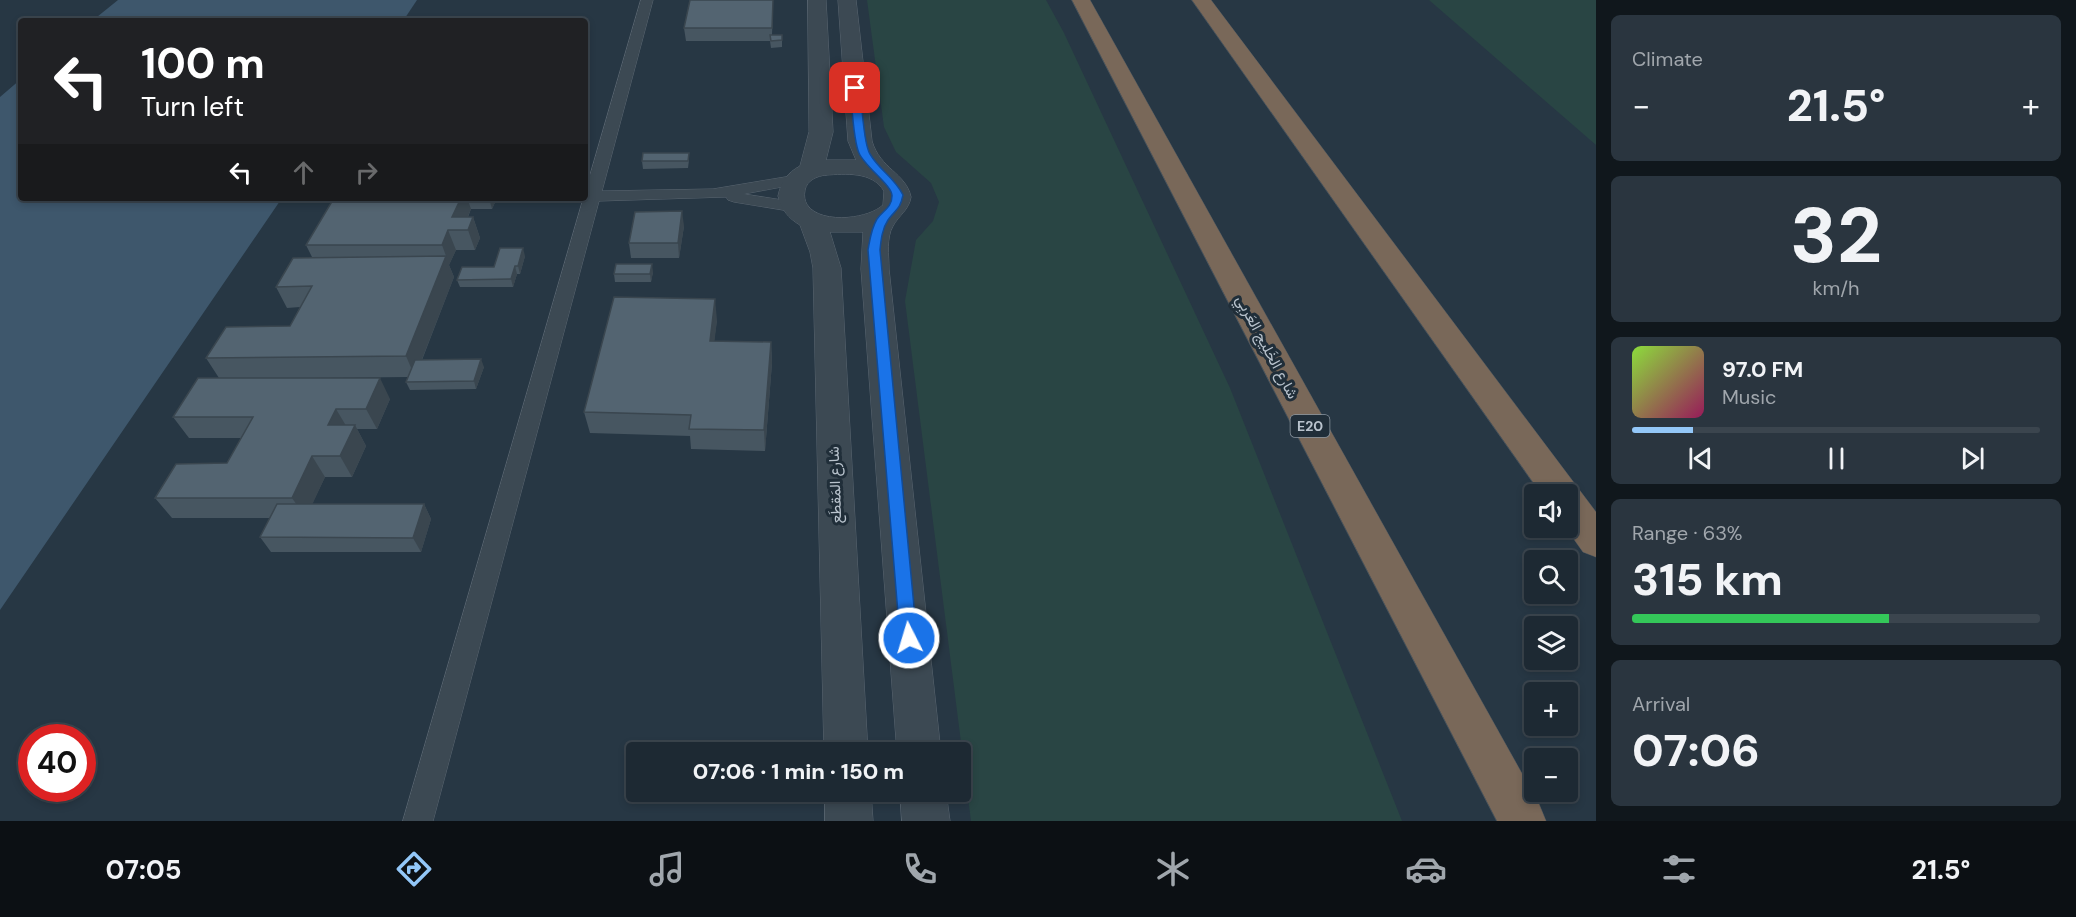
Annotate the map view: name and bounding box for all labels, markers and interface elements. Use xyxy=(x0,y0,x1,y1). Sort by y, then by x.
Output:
text: 100 m xyxy=(141,36,265,91)
icon: left xyxy=(42,42,120,120)
text: Climate xyxy=(1632,46,1703,72)
pin xyxy=(829,62,880,113)
icon: arrive xyxy=(838,71,871,104)
text: 21.5° xyxy=(1787,76,1885,135)
text: − xyxy=(1632,84,1650,127)
text: + xyxy=(2022,84,2040,127)
text: Turn left xyxy=(141,89,244,124)
icon: left xyxy=(224,156,257,189)
icon: ahead xyxy=(287,156,320,189)
icon: right xyxy=(350,156,383,189)
text: 32 xyxy=(1790,185,1882,286)
text: km/h xyxy=(1812,275,1860,301)
street label: شارع الخَلِيج العَربِي xyxy=(1229,292,1303,404)
text: 97.0 FM xyxy=(1722,355,1803,384)
text: Music xyxy=(1722,384,1777,410)
road number: E20 xyxy=(1290,415,1330,437)
icon: previous xyxy=(1684,442,1717,475)
icon: pause xyxy=(1820,442,1853,475)
icon: next xyxy=(1956,442,1989,475)
street label: شارع المَقطَع xyxy=(824,446,847,524)
map controls xyxy=(1524,484,1578,802)
button: sound xyxy=(1524,484,1578,538)
text: Range · 63% xyxy=(1632,520,1742,546)
button: search xyxy=(1524,550,1578,604)
text: 315 km xyxy=(1632,550,1783,609)
position arrow xyxy=(877,606,941,670)
button: layers xyxy=(1524,616,1578,670)
button: + xyxy=(1524,682,1578,736)
text: Arrival xyxy=(1632,691,1690,717)
text: 07:06 xyxy=(1632,721,1760,780)
speed limit sign: 40 xyxy=(18,724,96,802)
button: − xyxy=(1524,748,1578,802)
text: 07:06 · 1 min · 150 m xyxy=(693,757,904,786)
icon: directions xyxy=(393,848,435,890)
icon: music xyxy=(646,848,688,890)
icon: phone xyxy=(899,848,941,890)
icon: climate xyxy=(1152,848,1194,890)
icon: car xyxy=(1405,848,1447,890)
icon: filters xyxy=(1658,848,1700,890)
text: 07:05 xyxy=(106,852,182,887)
text: 21.5° xyxy=(1912,852,1970,887)

